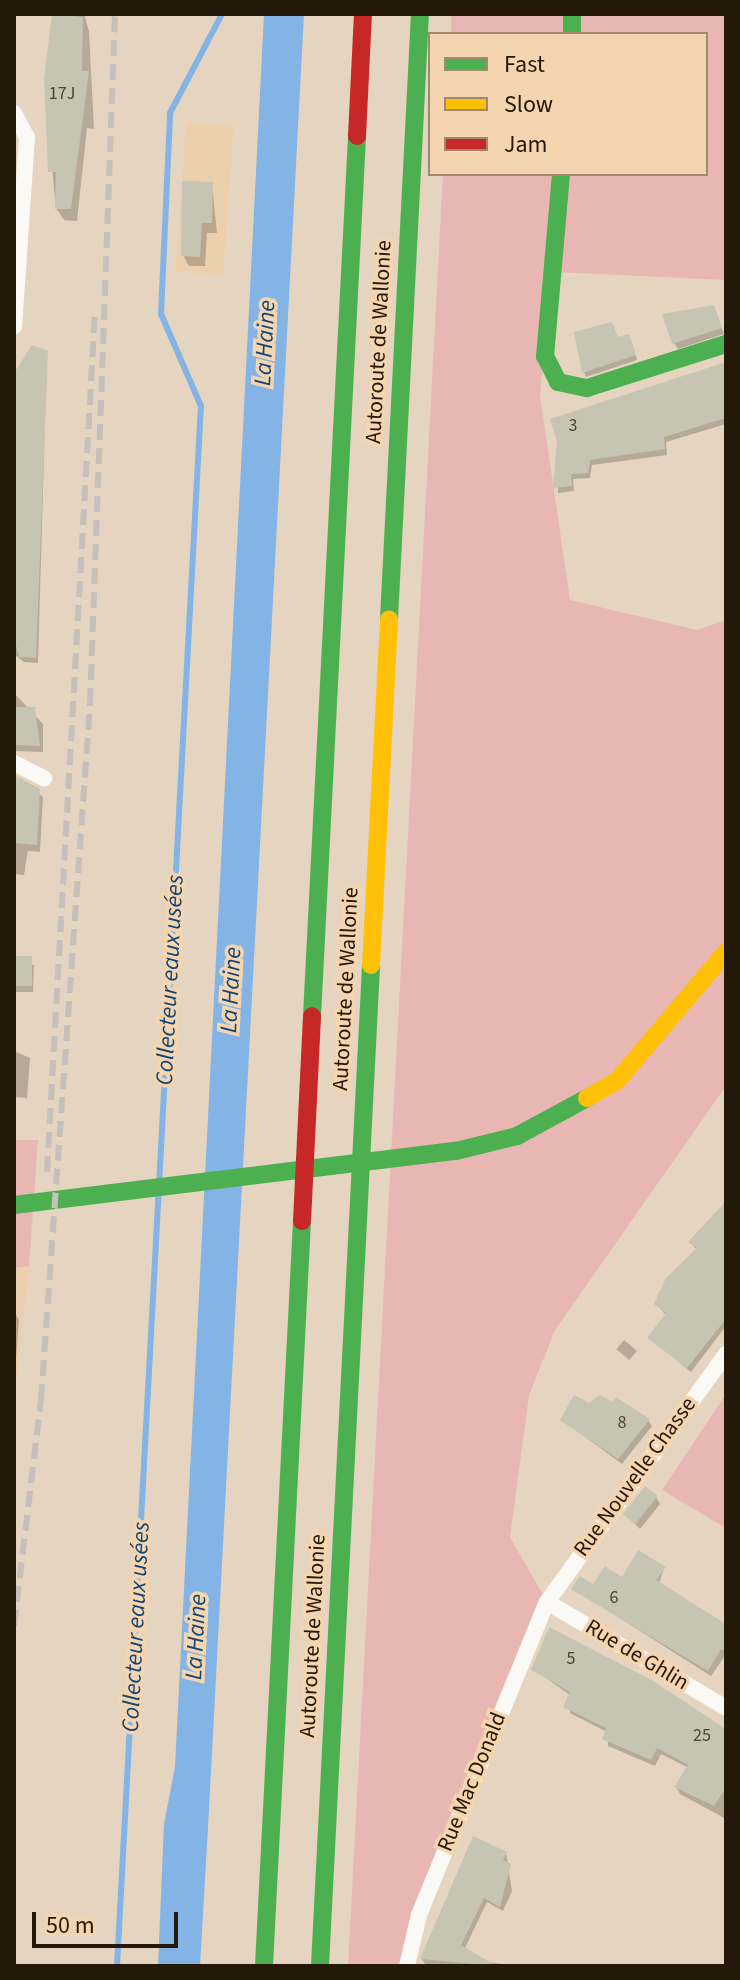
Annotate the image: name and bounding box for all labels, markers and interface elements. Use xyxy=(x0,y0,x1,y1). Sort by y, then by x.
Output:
legend xyxy=(428,32,708,176)
text: Fast xyxy=(504,47,545,82)
house number: 17J xyxy=(49,83,75,105)
text: Slow xyxy=(504,87,553,122)
text: Jam xyxy=(504,127,548,162)
street label: Autoroute de Wallonie xyxy=(360,240,398,444)
water label: La Haine xyxy=(248,299,282,387)
house number: 3 xyxy=(569,415,577,437)
water label: Collecteur eaux usées xyxy=(150,874,190,1086)
street label: Autoroute de Wallonie xyxy=(327,887,365,1091)
water label: La Haine xyxy=(214,946,248,1034)
street label: Rue Nouvelle Chasse xyxy=(568,1392,702,1562)
house number: 8 xyxy=(618,1412,626,1434)
water label: Collecteur eaux usées xyxy=(116,1521,156,1733)
street label: Autoroute de Wallonie xyxy=(294,1534,332,1738)
house number: 6 xyxy=(610,1587,618,1609)
water label: La Haine xyxy=(179,1593,213,1681)
street label: Rue de Ghlin xyxy=(581,1614,693,1696)
house number: 5 xyxy=(567,1648,575,1670)
street label: Rue Mac Donald xyxy=(432,1709,512,1855)
house number: 25 xyxy=(693,1725,711,1747)
scale bar xyxy=(36,1896,182,1946)
text: 50 m xyxy=(46,1908,95,1943)

